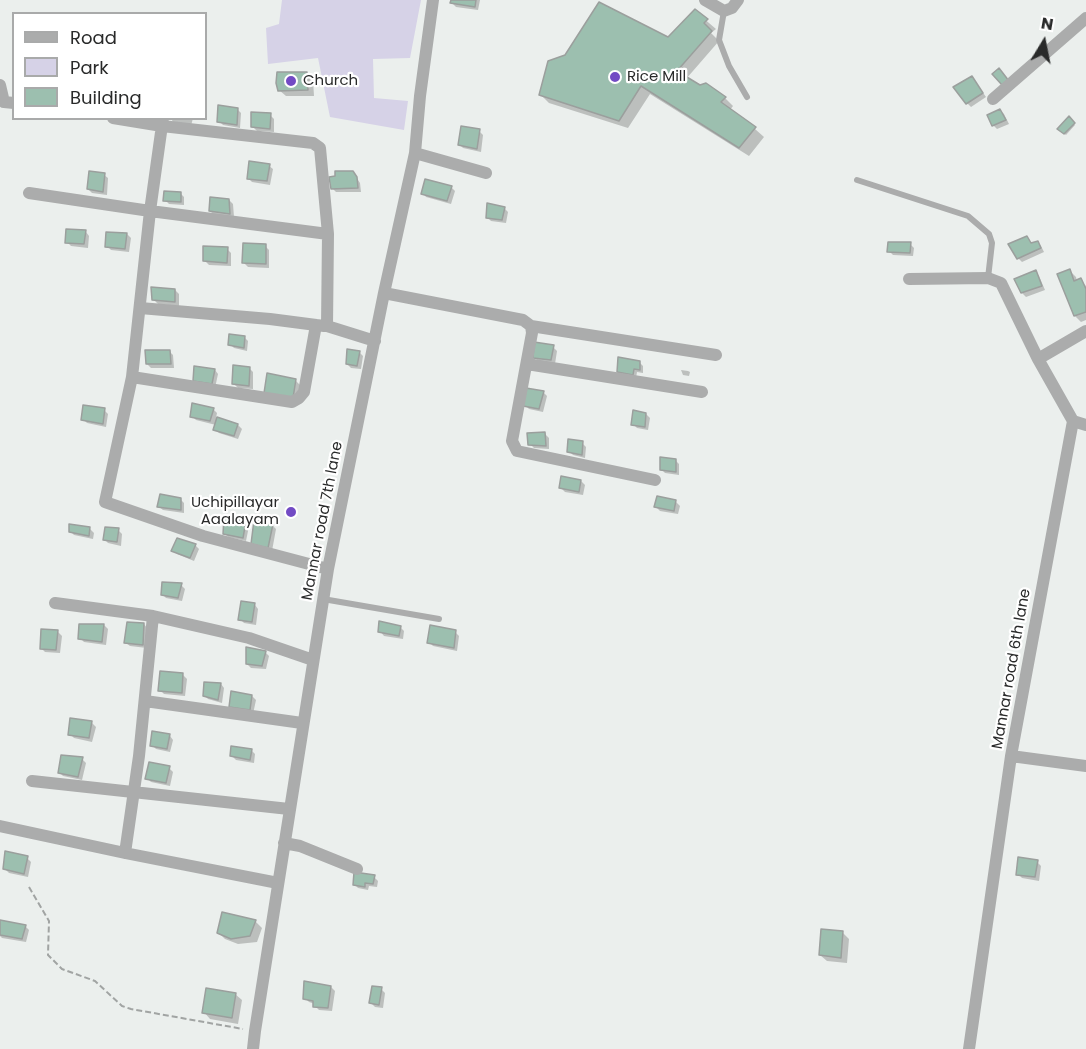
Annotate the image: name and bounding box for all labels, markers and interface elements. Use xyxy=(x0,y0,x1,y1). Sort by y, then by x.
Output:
text: N xyxy=(1039,11,1055,36)
legend xyxy=(12,12,207,120)
north arrow xyxy=(1014,12,1074,72)
text: Road xyxy=(70,25,117,50)
text: Park xyxy=(70,55,109,80)
place label: Rice Mill xyxy=(627,68,686,86)
marker: Rice Mill xyxy=(608,70,622,84)
place label: Church xyxy=(303,72,358,90)
marker: Church xyxy=(284,74,298,88)
text: Building xyxy=(70,85,142,110)
street label: Mannar road 7th lane xyxy=(299,440,347,602)
place label: Uchipillayar Aaalayam xyxy=(191,494,279,529)
marker: Uchipillayar Aaalayam xyxy=(284,505,298,519)
street label: Mannar road 6th lane xyxy=(989,587,1035,751)

